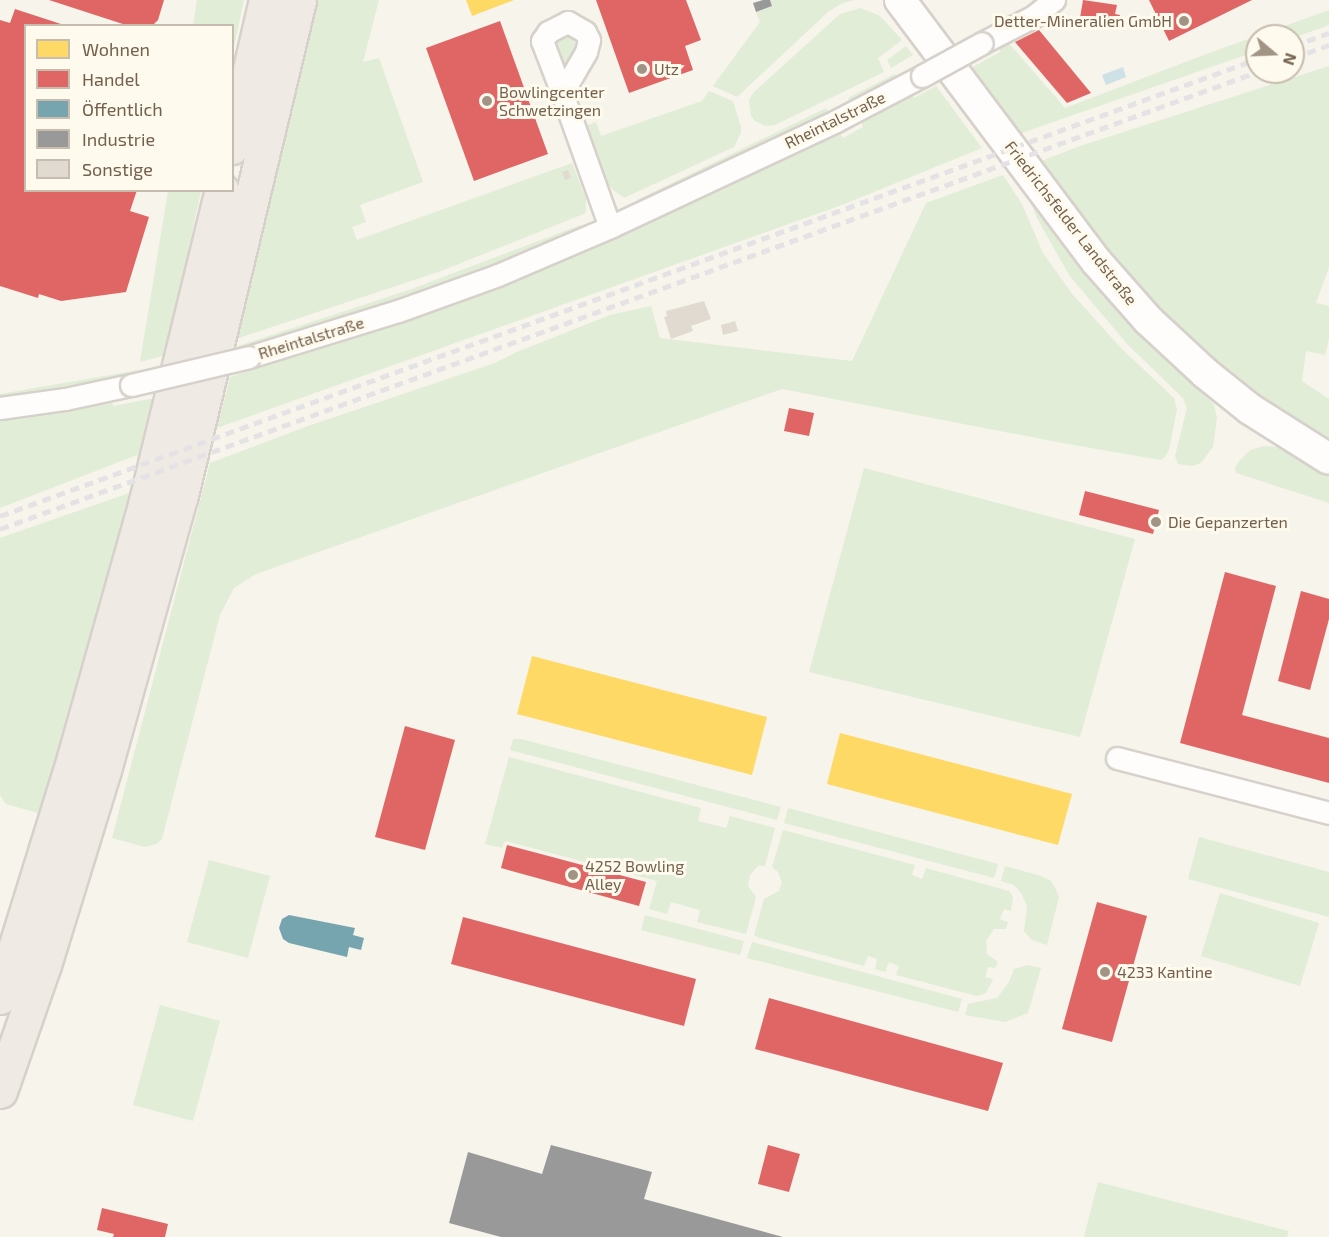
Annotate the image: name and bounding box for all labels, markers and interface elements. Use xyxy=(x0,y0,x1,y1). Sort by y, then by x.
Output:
place label: Detter-Mineralien GmbH xyxy=(994,11,1172,31)
marker: Detter-Mineralien GmbH xyxy=(1177,14,1191,28)
legend xyxy=(24,24,234,192)
north arrow xyxy=(1245,24,1305,84)
text: Wohnen xyxy=(82,38,150,60)
text: N xyxy=(1280,51,1301,68)
place label: Utz xyxy=(654,59,679,79)
marker: Utz xyxy=(635,62,649,76)
text: Handel xyxy=(82,68,140,90)
place label: Bowlingcenter Schwetzingen xyxy=(499,82,605,120)
street label: Rheintalstraße xyxy=(782,87,888,153)
marker: Bowlingcenter Schwetzingen xyxy=(480,94,494,108)
text: Öffentlich xyxy=(82,98,163,120)
text: Industrie xyxy=(82,128,155,150)
street label: Friedrichsfelder Landstraße xyxy=(1001,137,1141,309)
text: Sonstige xyxy=(82,158,153,180)
street label: Rheintalstraße xyxy=(256,313,366,363)
place label: Die Gepanzerten xyxy=(1168,512,1288,532)
marker: Die Gepanzerten xyxy=(1149,515,1163,529)
place label: 4252 Bowling Alley xyxy=(585,856,684,894)
marker: 4252 Bowling Alley xyxy=(566,868,580,882)
place label: 4233 Kantine xyxy=(1117,962,1213,982)
marker: 4233 Kantine xyxy=(1098,965,1112,979)

